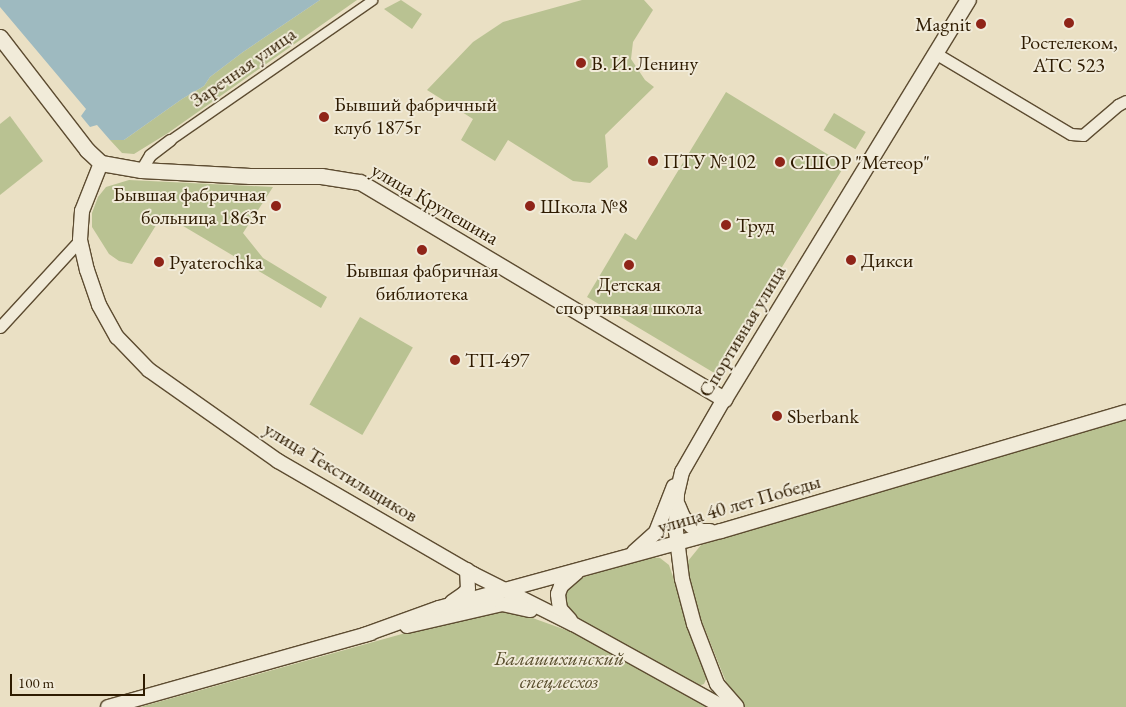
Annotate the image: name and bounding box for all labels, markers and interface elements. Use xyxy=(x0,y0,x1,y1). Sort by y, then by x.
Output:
place label: Magnit xyxy=(915,12,971,36)
marker: Ростелеком, АТС 523 xyxy=(1063,17,1075,29)
marker: Magnit xyxy=(975,18,987,30)
street label: Заречная улица xyxy=(186,22,300,112)
place label: Ростелеком, АТС 523 xyxy=(1020,31,1118,78)
place label: В. И. Ленину xyxy=(591,51,698,75)
marker: В. И. Ленину xyxy=(575,57,587,69)
place label: Бывший фабричный клуб 1875г xyxy=(334,93,497,140)
marker: Бывший фабричный клуб 1875г xyxy=(318,111,330,123)
place label: ПТУ №102 xyxy=(663,149,756,173)
place label: СШОР "Метеор" xyxy=(790,150,930,174)
marker: ПТУ №102 xyxy=(647,155,659,167)
marker: СШОР "Метеор" xyxy=(774,156,786,168)
street label: улица Крупешина xyxy=(367,158,503,250)
place label: Бывшая фабричная больница 1863г xyxy=(113,183,266,230)
place label: Школа №8 xyxy=(540,194,628,218)
marker: Бывшая фабричная больница 1863г xyxy=(270,200,282,212)
marker: Школа №8 xyxy=(524,200,536,212)
place label: Труд xyxy=(736,213,775,237)
marker: Труд xyxy=(720,219,732,231)
marker: Бывшая фабричная библиотека xyxy=(416,244,428,256)
place label: Дикси xyxy=(861,248,913,272)
place label: Pyaterochka xyxy=(169,250,263,274)
marker: Дикси xyxy=(845,254,857,266)
marker: Pyaterochka xyxy=(153,256,165,268)
place label: Бывшая фабричная библиотека xyxy=(346,258,498,305)
marker: Детская спортивная школа xyxy=(623,259,635,271)
street label: Спортивная улица xyxy=(693,261,791,401)
place label: Детская спортивная школа xyxy=(556,273,702,320)
place label: ТП-497 xyxy=(465,348,529,372)
marker: ТП-497 xyxy=(449,354,461,366)
place label: Sberbank xyxy=(787,404,859,428)
marker: Sberbank xyxy=(771,410,783,422)
street label: улица Текстильщиков xyxy=(260,417,422,527)
street label: улица 40 лет Победы xyxy=(655,469,823,539)
park label: Балашихинский спецлесхоз xyxy=(494,647,624,694)
scale bar xyxy=(12,664,148,696)
text: 100 m xyxy=(18,673,54,692)

